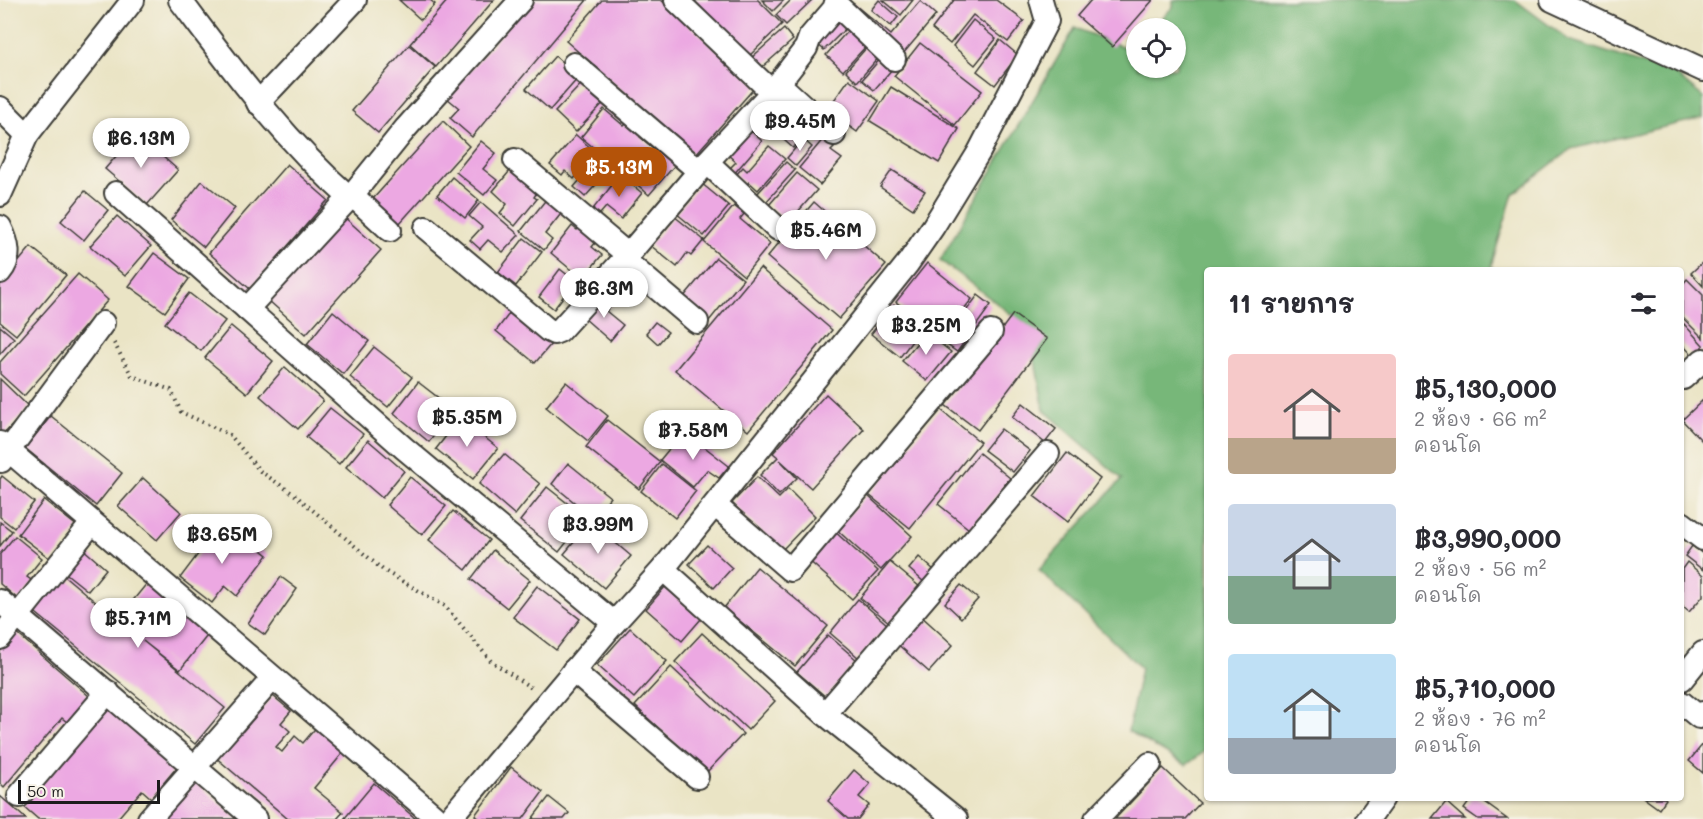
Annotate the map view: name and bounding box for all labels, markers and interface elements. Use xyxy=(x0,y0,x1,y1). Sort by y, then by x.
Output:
map controls xyxy=(1126,18,1186,78)
button: locate xyxy=(1126,18,1186,78)
pin: ฿9.45M xyxy=(751,101,849,152)
text: ฿9.45M xyxy=(764,107,836,133)
pin: ฿6.13M xyxy=(92,118,190,169)
text: ฿6.13M xyxy=(107,124,175,150)
pin: ฿5.13M xyxy=(570,147,668,198)
text: ฿5.13M xyxy=(585,153,653,179)
pin: ฿5.46M xyxy=(777,210,875,261)
text: ฿5.46M xyxy=(790,216,862,242)
pin: ฿6.3M xyxy=(562,268,646,319)
text: ฿6.3M xyxy=(574,274,634,300)
text: 11 รายการ xyxy=(1228,286,1354,320)
icon: filters xyxy=(1627,287,1660,320)
pin: ฿3.25M xyxy=(877,305,975,356)
text: ฿3.25M xyxy=(891,311,961,337)
text: ฿5,130,000 xyxy=(1414,371,1557,405)
icon: home xyxy=(1276,378,1348,450)
pin: ฿5.35M xyxy=(418,397,516,448)
text: ฿5.35M xyxy=(431,403,503,429)
text: 2 ห้อง · 66 m² xyxy=(1414,405,1547,431)
pin: ฿7.58M xyxy=(644,410,742,461)
text: ฿7.58M xyxy=(657,416,729,442)
text: คอนโด xyxy=(1414,431,1482,457)
pin: ฿3.99M xyxy=(549,504,647,555)
text: ฿3.99M xyxy=(562,510,634,536)
pin: ฿3.65M xyxy=(173,514,271,565)
text: ฿3.65M xyxy=(186,520,258,546)
text: ฿3,990,000 xyxy=(1414,521,1561,555)
icon: home xyxy=(1276,528,1348,600)
text: 2 ห้อง · 56 m² xyxy=(1414,555,1546,581)
text: คอนโด xyxy=(1414,581,1482,607)
pin: ฿5.71M xyxy=(89,598,187,649)
text: ฿5.71M xyxy=(104,604,172,630)
text: ฿5,710,000 xyxy=(1414,671,1556,705)
icon: home xyxy=(1276,678,1348,750)
text: 2 ห้อง · 76 m² xyxy=(1414,705,1546,731)
text: คอนโด xyxy=(1414,731,1482,757)
scale bar xyxy=(18,777,160,804)
text: 50 m xyxy=(27,780,64,801)

